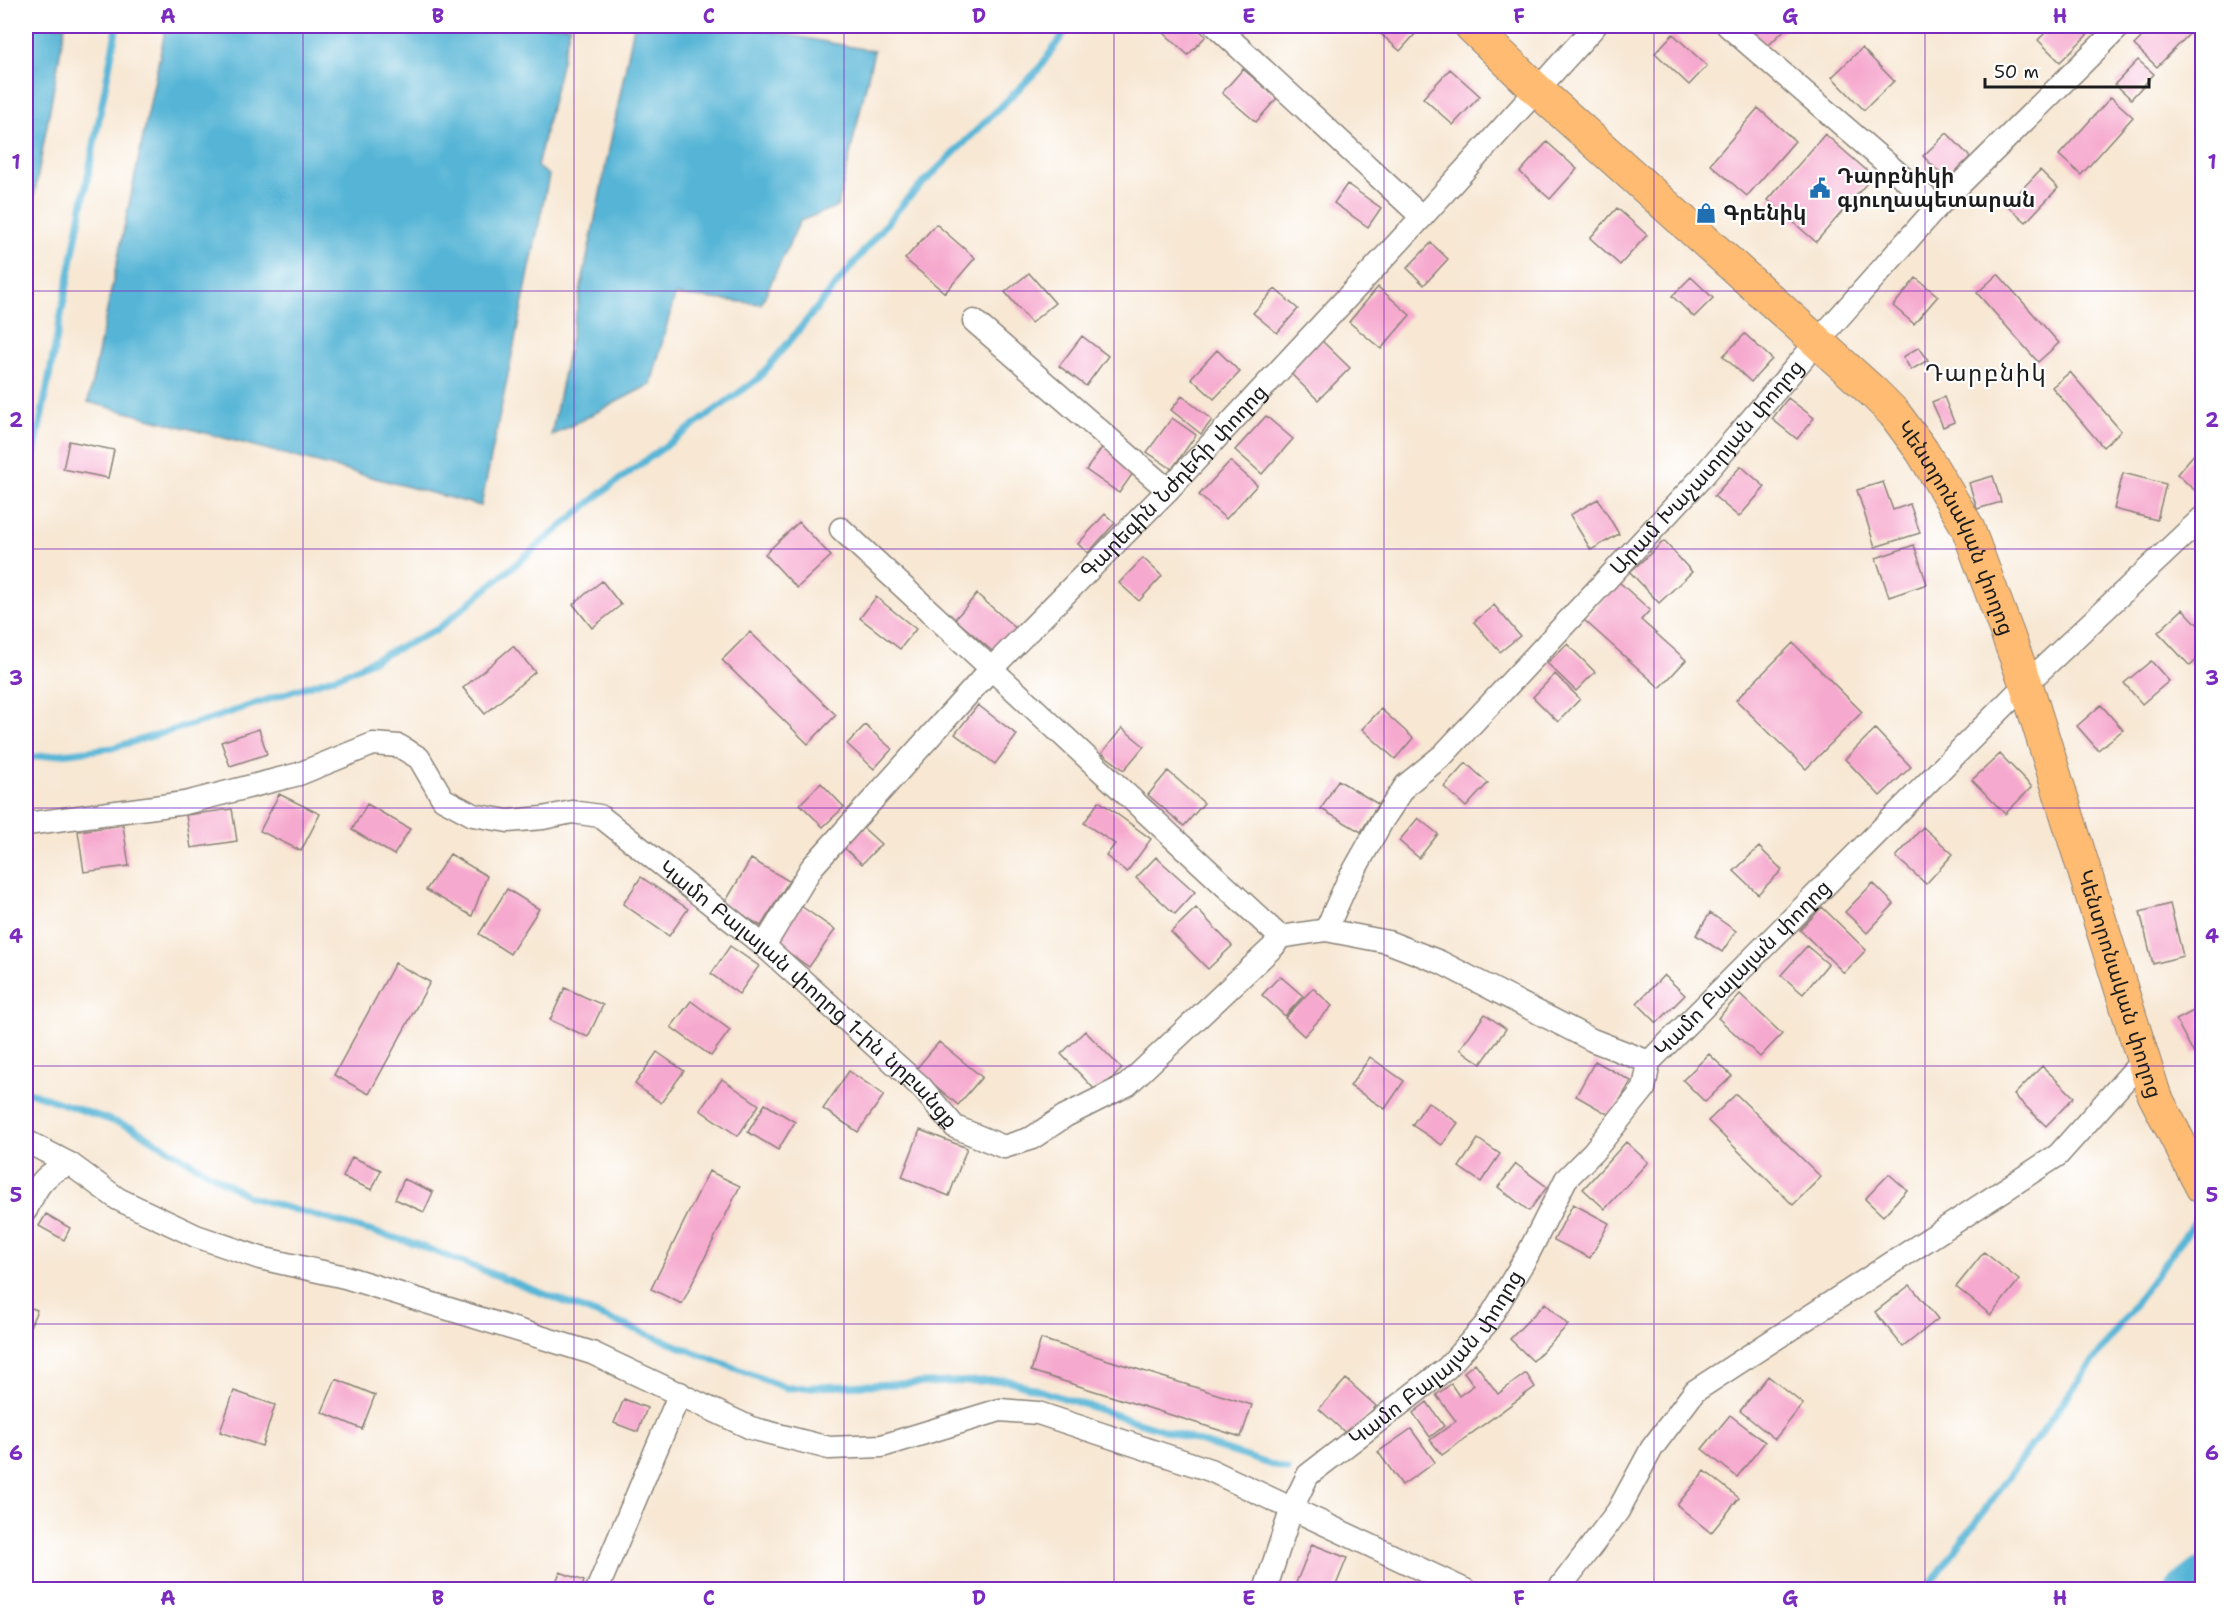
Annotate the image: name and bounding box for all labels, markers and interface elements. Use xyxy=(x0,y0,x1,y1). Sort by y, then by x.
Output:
text: A xyxy=(160,3,176,29)
text: B xyxy=(432,3,444,29)
text: C xyxy=(703,3,715,29)
text: D xyxy=(972,3,986,29)
text: E xyxy=(1242,3,1256,29)
text: F xyxy=(1513,3,1525,29)
text: G xyxy=(1782,3,1798,29)
text: H xyxy=(2053,3,2067,29)
scale bar xyxy=(1985,51,2148,89)
text: 50 m xyxy=(1994,60,2039,84)
text: 1 xyxy=(11,149,21,175)
text: 1 xyxy=(2207,149,2217,175)
place label: Դարբնիկի գյուղապետարան xyxy=(1837,162,2035,214)
public building icon: Դարբնիկի գյուղապետարան xyxy=(1808,176,1832,200)
place label: Գրենիկ xyxy=(1723,199,1806,227)
shop icon: Գրենիկ xyxy=(1694,201,1718,225)
street label: Արամ Խաչատրյան փողոց xyxy=(1604,354,1810,581)
district label: Դարբնիկ xyxy=(1925,357,2047,389)
street label: Գարեգին Նժդեհի փողոց xyxy=(1074,378,1273,585)
text: 2 xyxy=(9,407,23,433)
text: 2 xyxy=(2205,407,2219,433)
street label: Կենտրոնական փողոց xyxy=(1890,415,2021,639)
text: 3 xyxy=(9,665,23,691)
text: 3 xyxy=(2205,665,2219,691)
street label: Կամո Բալայան փողոց 1-ին նրբանցք xyxy=(653,854,964,1134)
street label: Կենտրոնական փողոց xyxy=(2071,866,2168,1102)
street label: Կամո Բալայան փողոց xyxy=(1648,874,1837,1063)
text: 4 xyxy=(9,923,23,949)
text: 4 xyxy=(2205,923,2219,949)
text: 5 xyxy=(10,1182,22,1208)
text: 5 xyxy=(2206,1182,2218,1208)
street label: Կամո Բալայան փողոց xyxy=(1343,1265,1529,1452)
text: 6 xyxy=(9,1440,23,1466)
text: 6 xyxy=(2205,1440,2219,1466)
text: A xyxy=(160,1585,176,1611)
text: B xyxy=(432,1585,444,1611)
text: C xyxy=(703,1585,715,1611)
text: D xyxy=(972,1585,986,1611)
text: E xyxy=(1242,1585,1256,1611)
text: F xyxy=(1513,1585,1525,1611)
text: G xyxy=(1782,1585,1798,1611)
text: H xyxy=(2053,1585,2067,1611)

